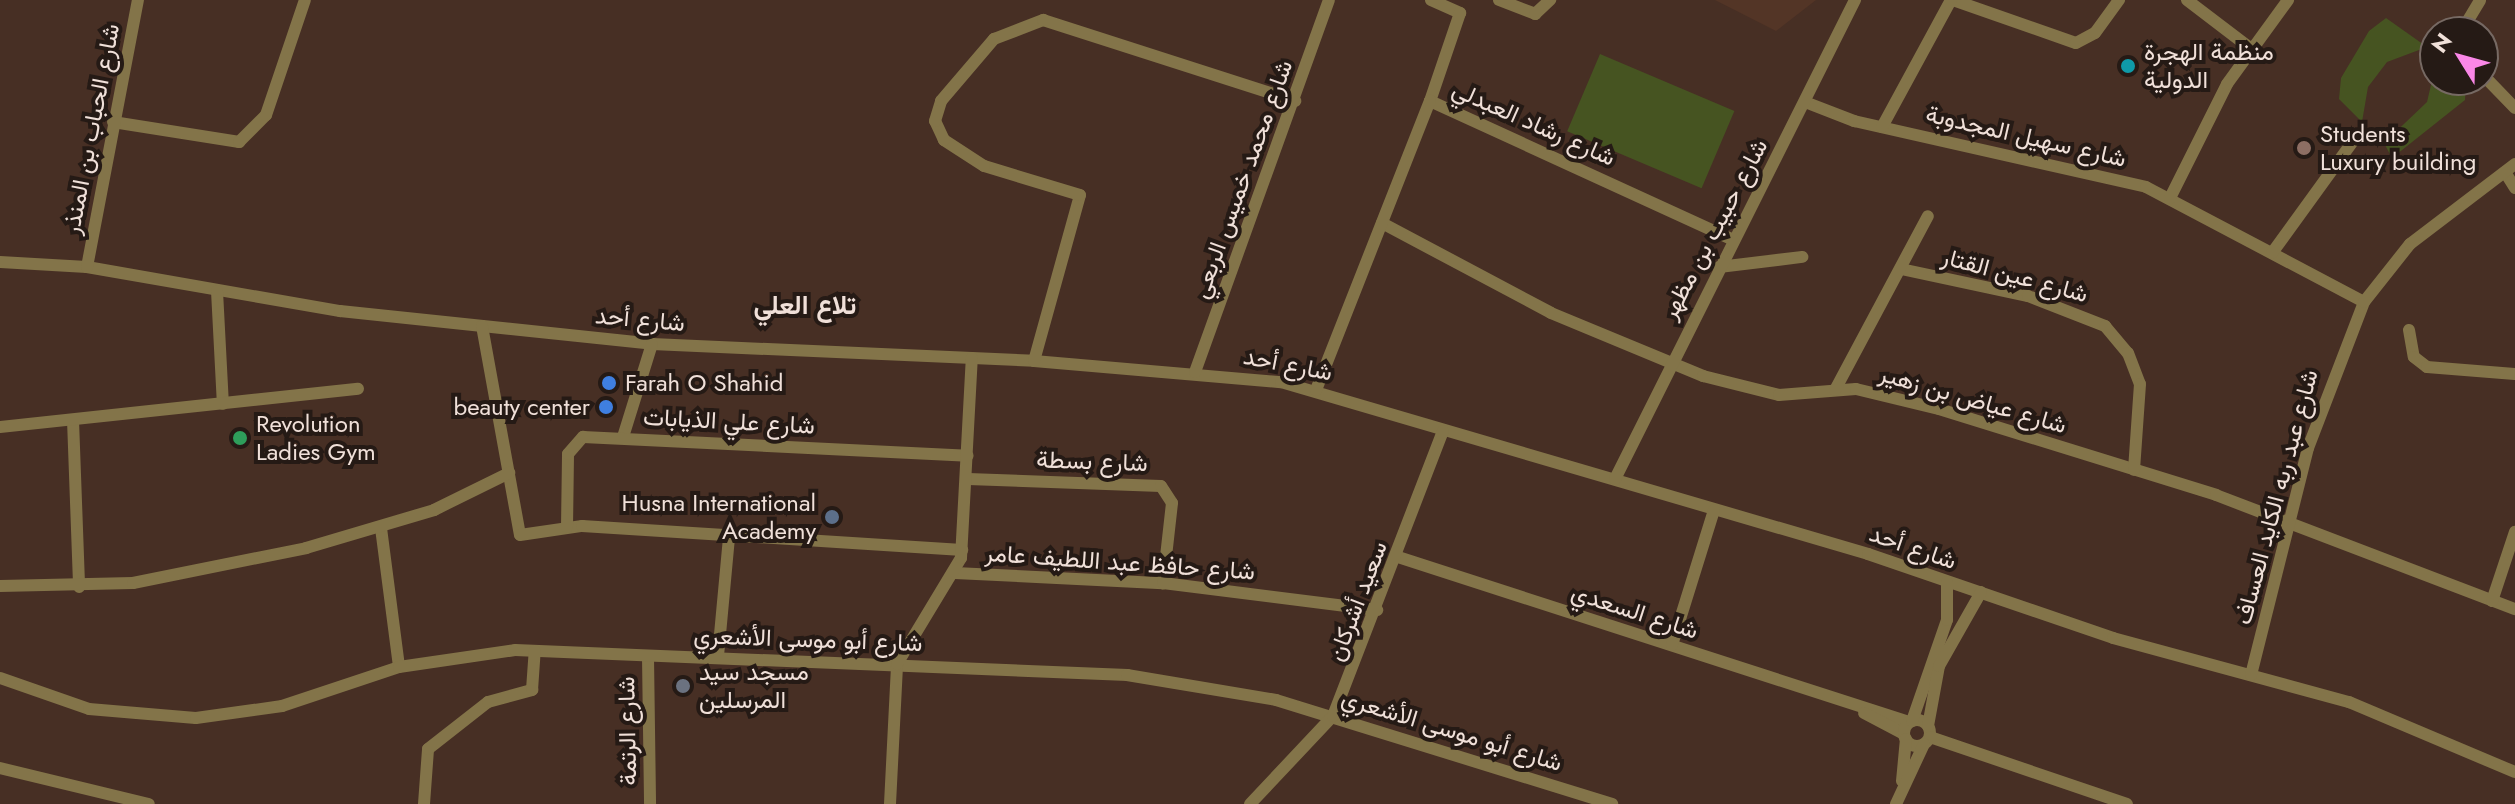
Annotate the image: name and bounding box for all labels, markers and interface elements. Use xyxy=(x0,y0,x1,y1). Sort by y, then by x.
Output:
north arrow xyxy=(2419,16,2499,96)
street label: شارع الحباب بن المنذر xyxy=(56,21,126,237)
text: N xyxy=(2423,26,2459,59)
place label: منظمة الهجرة الدولية xyxy=(2144,38,2274,94)
street label: شارع محمد خميس الربعي xyxy=(1185,56,1299,302)
marker: منظمة الهجرة الدولية xyxy=(2119,57,2137,75)
street label: شارع رشاد العبدلي xyxy=(1448,74,1620,172)
street label: شارع سهيل المجدوبة xyxy=(1923,99,2129,173)
place label: Students Luxury building xyxy=(2320,120,2476,176)
street label: شارع حبيب بن مظهر xyxy=(1654,134,1774,324)
marker: Students Luxury building xyxy=(2295,139,2313,157)
street label: شارع عين القتار xyxy=(1939,242,2091,308)
district label: تلاع العلي xyxy=(754,290,856,322)
street label: شارع أحد xyxy=(594,301,686,337)
street label: شارع أحد xyxy=(1241,341,1335,387)
street label: شارع عياض بن زهير xyxy=(1876,358,2070,440)
street label: شارع عبد ربه الكايد العساف xyxy=(2228,366,2324,628)
place label: Farah O Shahid xyxy=(625,369,783,397)
marker: Farah O Shahid xyxy=(600,374,618,392)
place label: beauty center xyxy=(454,393,590,421)
marker: beauty center xyxy=(597,398,615,416)
street label: شارع علي الذيابات xyxy=(642,402,816,440)
place label: Revolution Ladies Gym xyxy=(256,410,376,466)
marker: Revolution Ladies Gym xyxy=(231,429,249,447)
street label: شارع بسطة xyxy=(1036,445,1148,477)
place label: Husna International Academy xyxy=(621,489,816,545)
marker: Husna International Academy xyxy=(823,508,841,526)
street label: شارع أحد xyxy=(1866,519,1960,575)
street label: سعيد أشركان xyxy=(1321,537,1393,665)
street label: شارع حافظ عبد اللطيف عامر xyxy=(984,538,1256,586)
street label: شارع السعدي xyxy=(1568,577,1702,645)
street label: شارع أبو موسى الأشعري xyxy=(693,621,923,657)
place label: مسجد سيد المرسلين xyxy=(699,658,809,714)
street label: شارع الرتمة xyxy=(612,676,642,786)
marker: مسجد سيد المرسلين xyxy=(674,677,692,695)
street label: شارع أبو موسى الأشعري xyxy=(1338,683,1566,777)

